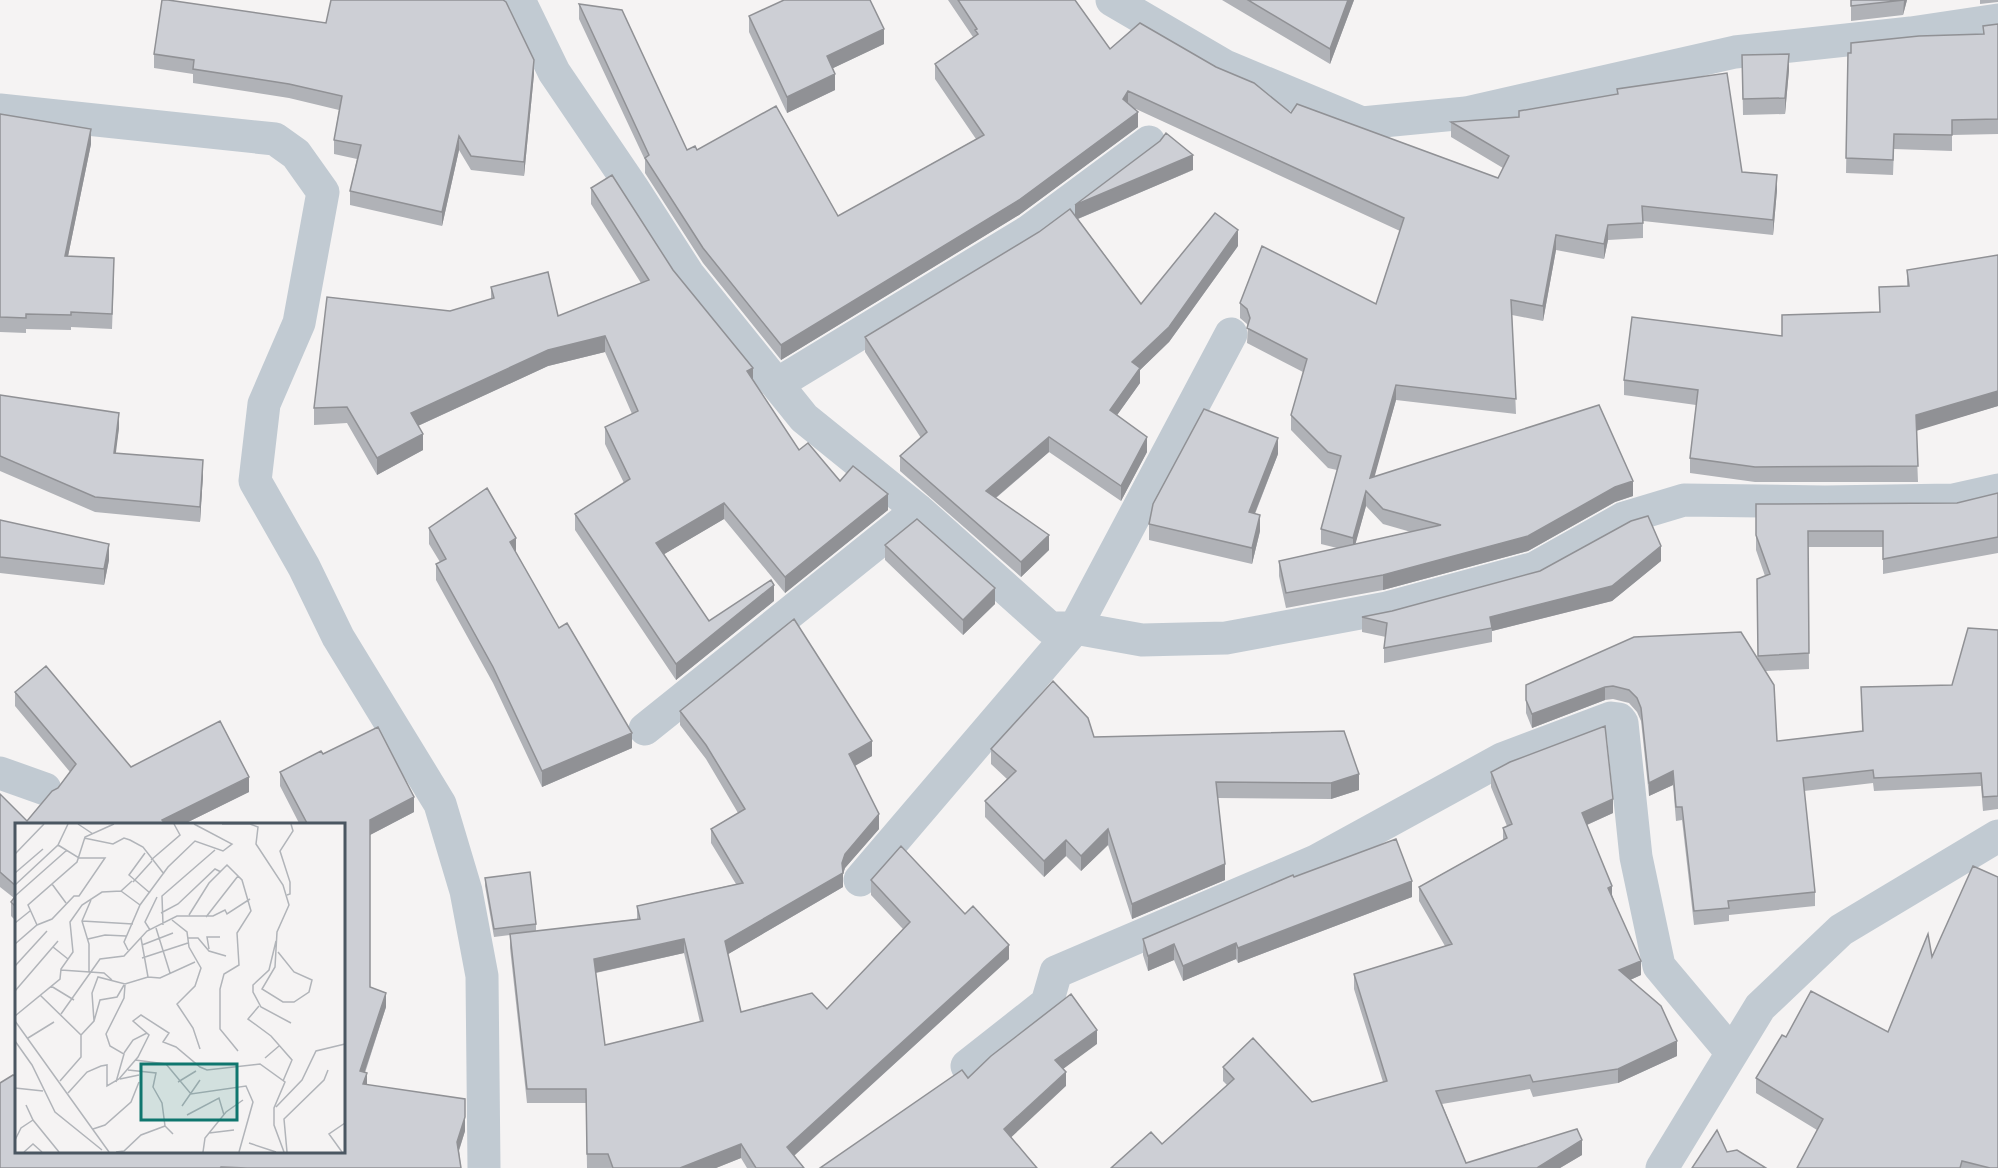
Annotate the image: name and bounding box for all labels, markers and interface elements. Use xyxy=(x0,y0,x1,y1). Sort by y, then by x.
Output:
inset map xyxy=(15,823,345,1153)

